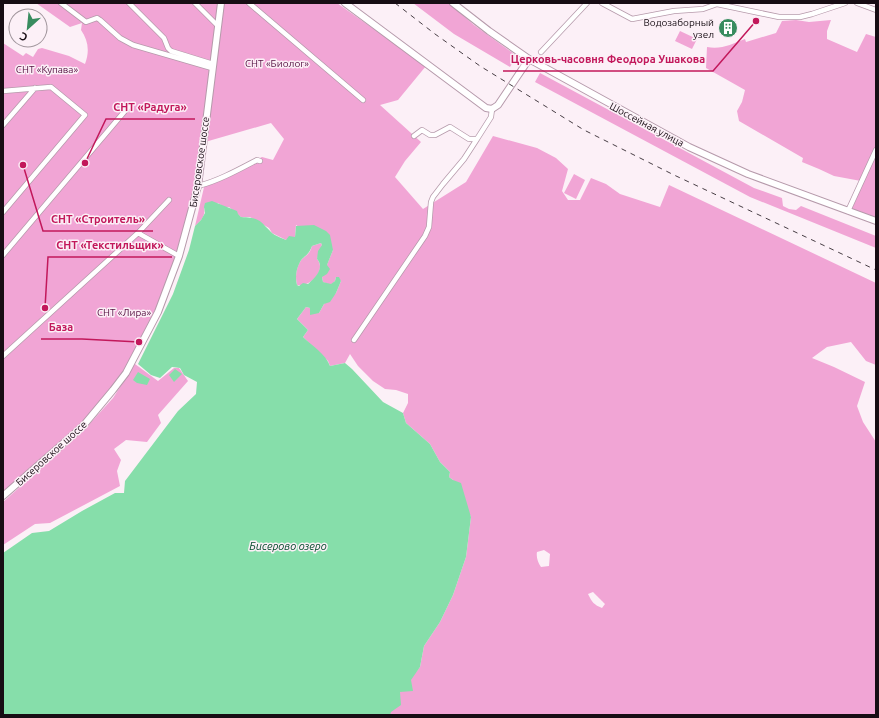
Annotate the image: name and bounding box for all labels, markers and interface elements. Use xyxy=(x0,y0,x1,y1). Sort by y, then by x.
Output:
north arrow xyxy=(8,8,48,48)
place label: Водозаборный узел xyxy=(643,17,714,40)
building icon: Водозаборный узел xyxy=(717,17,739,39)
text: С xyxy=(18,30,29,44)
callout: Церковь-часовня Феодора Ушакова xyxy=(503,48,713,71)
text: Церковь-часовня Феодора Ушакова xyxy=(511,53,705,65)
park label: СНТ «Биолог» xyxy=(245,58,309,69)
park label: СНТ «Купава» xyxy=(16,64,79,75)
callout: СНТ «Радуга» xyxy=(106,96,195,119)
street label: Шоссейная улица xyxy=(608,100,686,149)
text: СНТ «Радуга» xyxy=(113,101,187,113)
street label: Бисеровское шоссе xyxy=(188,116,211,208)
callout: СНТ «Строитель» xyxy=(43,208,153,231)
text: СНТ «Строитель» xyxy=(51,213,145,225)
callout: СНТ «Текстильщик» xyxy=(48,234,172,257)
text: СНТ «Текстильщик» xyxy=(56,239,164,251)
park label: СНТ «Лира» xyxy=(97,307,151,318)
callout: База xyxy=(41,316,82,339)
text: База xyxy=(49,321,73,333)
street label: Бисеровское шоссе xyxy=(14,419,89,488)
water label: Бисерово озеро xyxy=(249,540,327,552)

